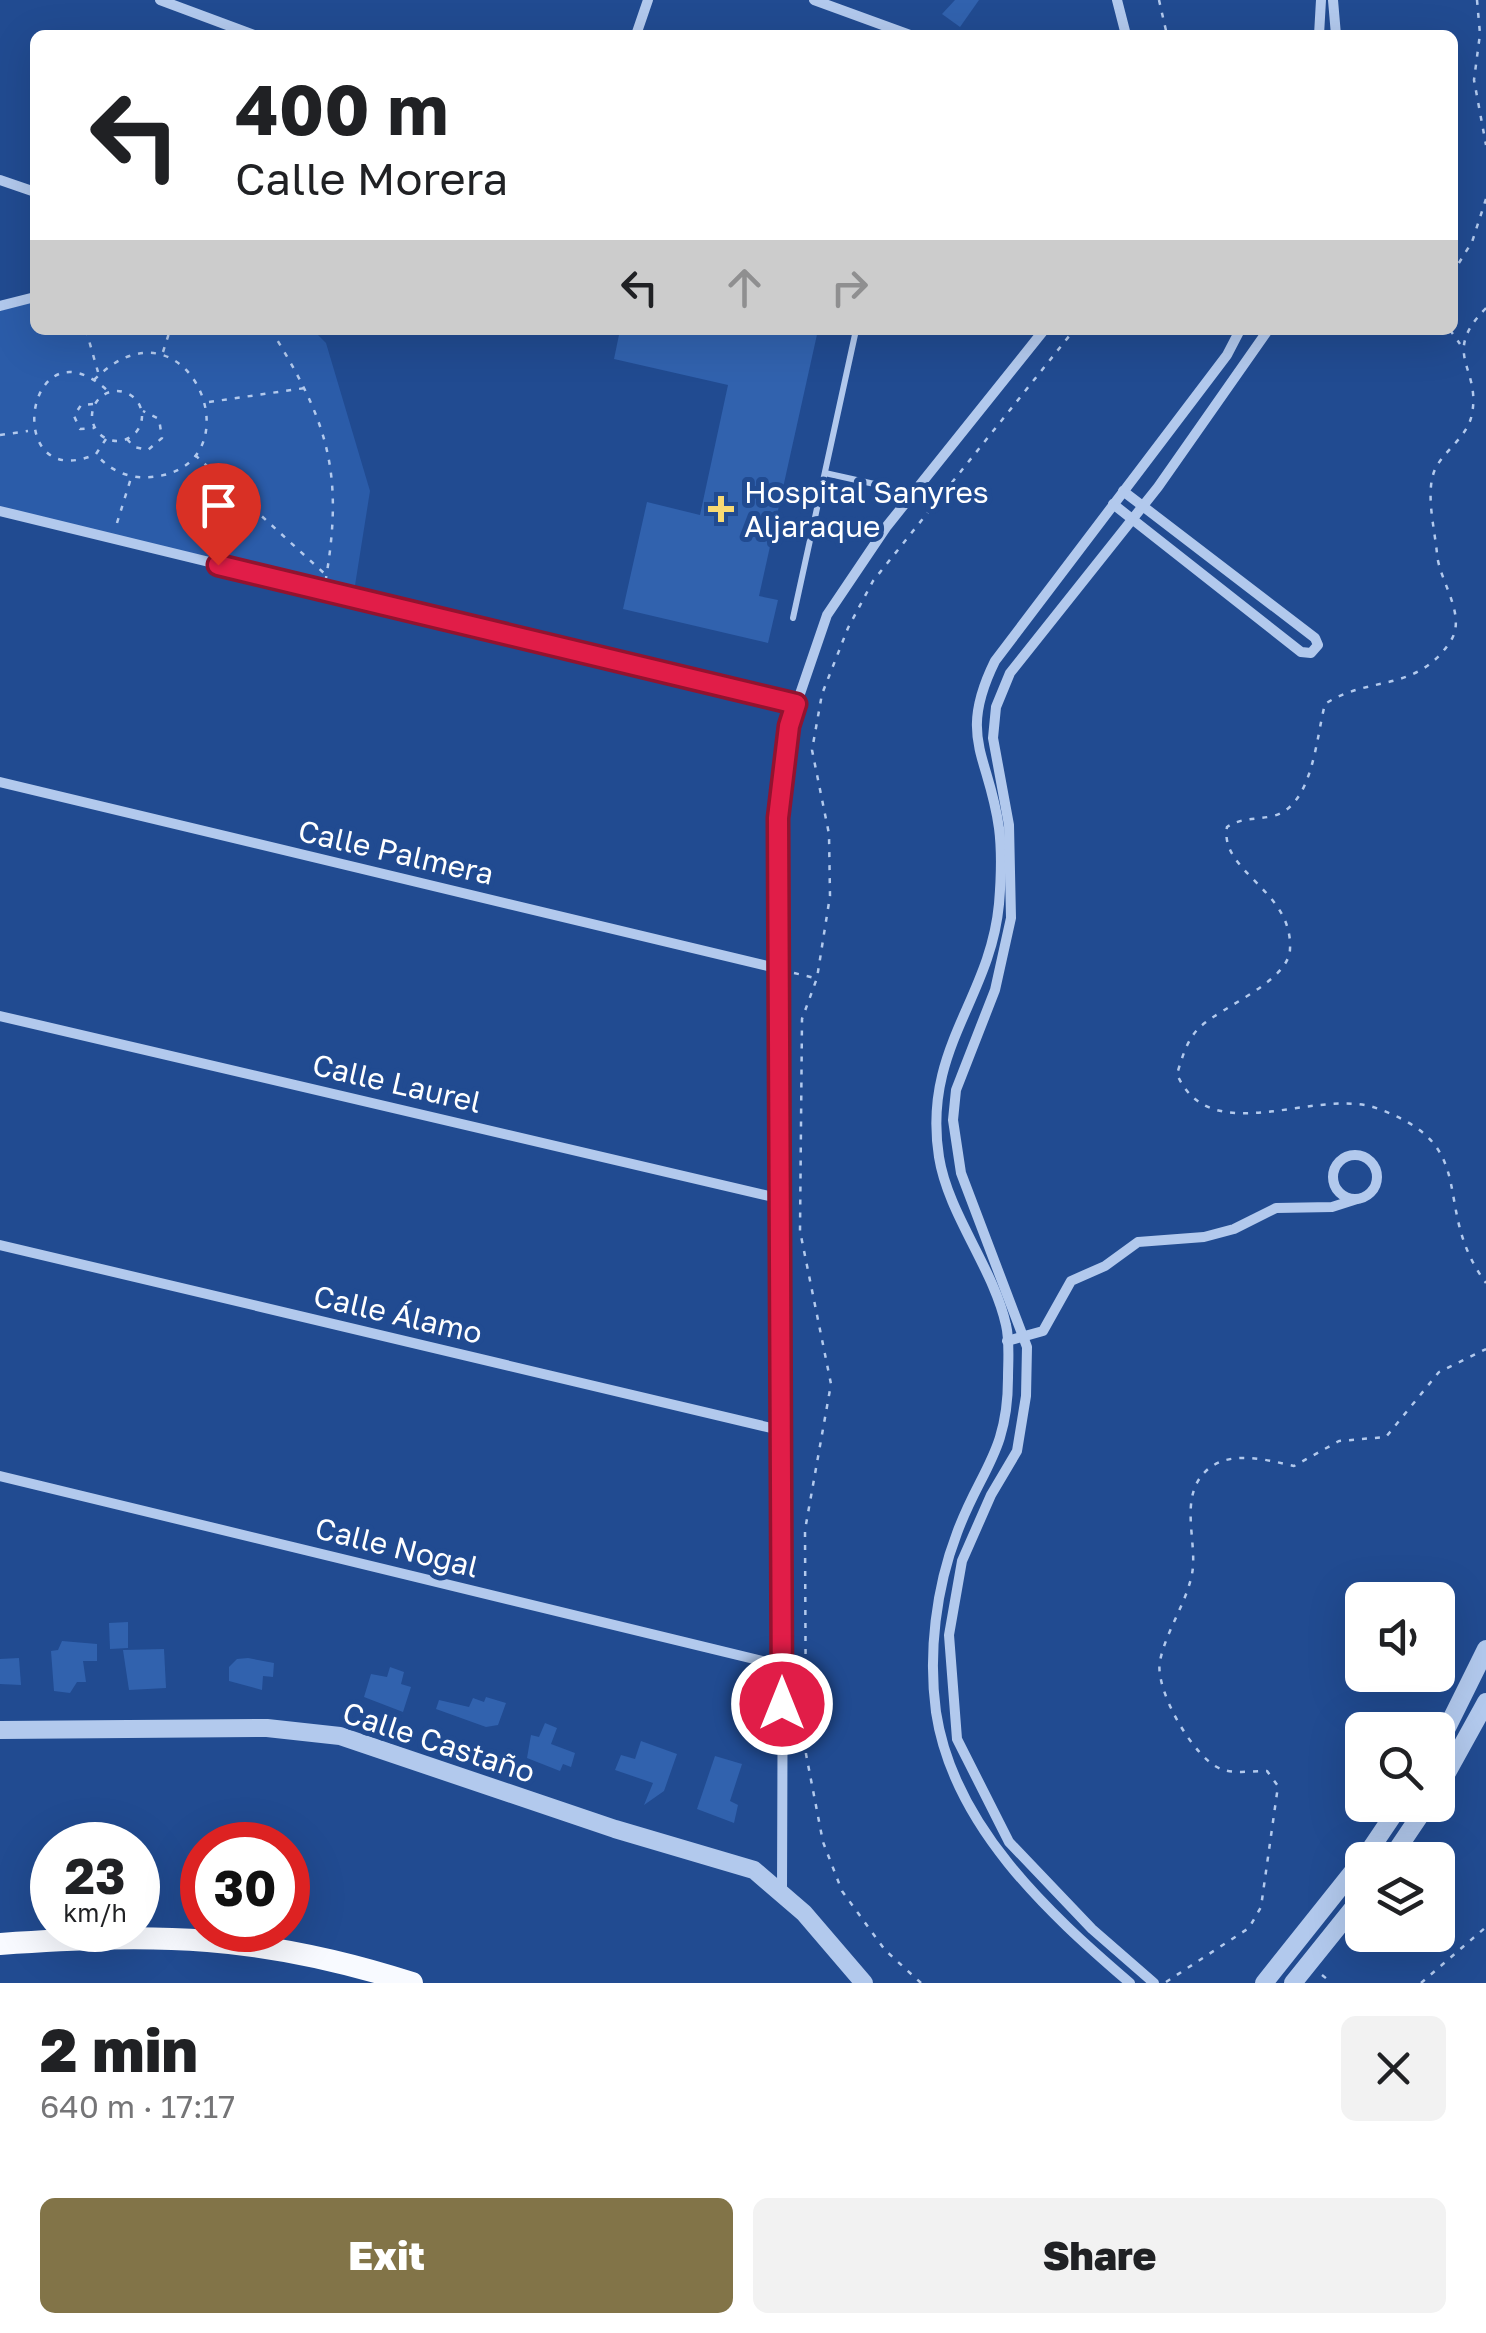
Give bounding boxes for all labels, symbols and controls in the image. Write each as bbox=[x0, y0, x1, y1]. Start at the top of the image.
text: 400 m bbox=[235, 66, 449, 150]
icon: left bbox=[70, 70, 200, 200]
text: Calle Morera bbox=[235, 151, 508, 205]
icon: left bbox=[612, 260, 667, 315]
icon: ahead bbox=[717, 260, 772, 315]
icon: right bbox=[822, 260, 877, 315]
pin bbox=[176, 463, 261, 566]
place label: Hospital Sanyres Aljaraque bbox=[744, 474, 989, 544]
icon: arrive bbox=[191, 478, 246, 533]
marker: Hospital Sanyres Aljaraque bbox=[708, 496, 734, 522]
street label: Calle Palmera bbox=[295, 812, 497, 892]
street label: Calle Laurel bbox=[309, 1046, 485, 1120]
street label: Calle Álamo bbox=[310, 1277, 486, 1351]
street label: Calle Nogal bbox=[312, 1509, 482, 1585]
map controls bbox=[1345, 1582, 1455, 1952]
button: sound bbox=[1345, 1582, 1455, 1692]
position arrow bbox=[730, 1652, 834, 1756]
street label: Calle Castaño bbox=[338, 1694, 540, 1790]
button: search bbox=[1345, 1712, 1455, 1822]
speed limit sign: 30 bbox=[180, 1822, 310, 1952]
button: layers bbox=[1345, 1842, 1455, 1952]
text: 23 bbox=[64, 1845, 125, 1905]
text: km/h bbox=[63, 1897, 127, 1928]
text: 2 min bbox=[40, 2013, 198, 2085]
button: close bbox=[1341, 2016, 1446, 2121]
text: 640 m · 17:17 bbox=[40, 2087, 235, 2125]
button: Exit bbox=[40, 2198, 733, 2313]
button: Share bbox=[753, 2198, 1446, 2313]

